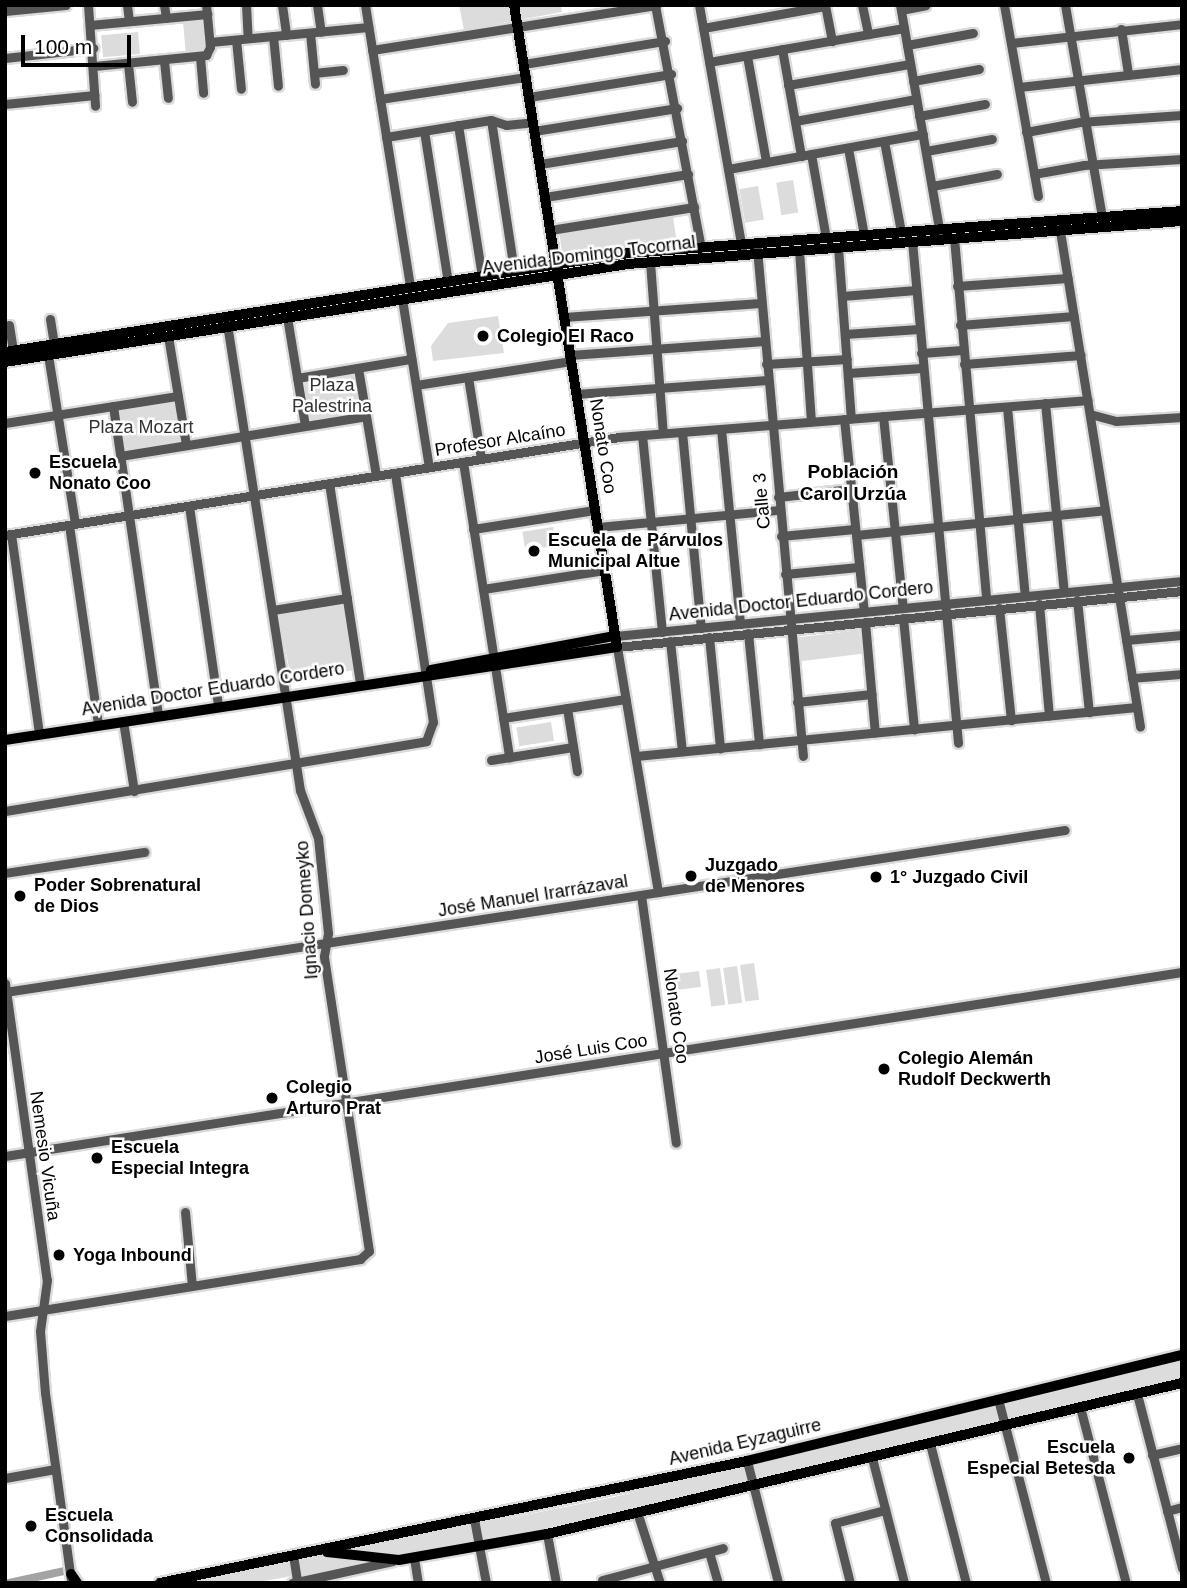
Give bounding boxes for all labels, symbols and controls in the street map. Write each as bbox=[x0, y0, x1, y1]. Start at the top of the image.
scale bar bbox=[24, 21, 135, 65]
text: 100 m bbox=[34, 35, 92, 58]
street label: Avenida Domingo Tocornal bbox=[481, 231, 697, 279]
place label: Colegio El Raco bbox=[497, 325, 634, 347]
marker: Colegio El Raco bbox=[475, 328, 491, 344]
park label: Plaza Palestrina bbox=[292, 375, 372, 418]
street label: Nonato Coo bbox=[585, 397, 621, 495]
park label: Plaza Mozart bbox=[88, 416, 194, 438]
street label: Profesor Alcaíno bbox=[433, 419, 567, 461]
place label: Escuela Nonato Coo bbox=[49, 452, 151, 494]
district label: Población Carol Urzúa bbox=[800, 461, 906, 505]
marker: Escuela Nonato Coo bbox=[27, 465, 43, 481]
street label: Calle 3 bbox=[749, 472, 775, 530]
place label: Escuela de Párvulos Municipal Altue bbox=[548, 530, 723, 572]
marker: Escuela de Párvulos Municipal Altue bbox=[526, 543, 542, 559]
street label: Avenida Doctor Eduardo Cordero bbox=[668, 576, 934, 626]
street label: Avenida Doctor Eduardo Cordero bbox=[80, 658, 346, 720]
street label: Ignacio Domeyko bbox=[291, 840, 323, 980]
place label: Juzgado de Menores bbox=[705, 855, 805, 898]
place label: 1° Juzgado Civil bbox=[890, 866, 1028, 888]
marker: Juzgado de Menores bbox=[683, 868, 699, 884]
marker: 1° Juzgado Civil bbox=[868, 869, 884, 885]
street label: José Manuel Irarrázaval bbox=[436, 870, 630, 922]
place label: Poder Sobrenatural de Dios bbox=[34, 875, 201, 917]
marker: Poder Sobrenatural de Dios bbox=[12, 888, 28, 904]
street label: Nonato Coo bbox=[659, 967, 693, 1065]
street label: José Luis Coo bbox=[533, 1029, 649, 1069]
place label: Colegio Alemán Rudolf Deckwerth bbox=[898, 1048, 1051, 1090]
marker: Colegio Alemán Rudolf Deckwerth bbox=[876, 1061, 892, 1077]
place label: Colegio Arturo Prat bbox=[286, 1077, 381, 1120]
street label: Nemesio Vicuña bbox=[25, 1090, 65, 1222]
marker: Colegio Arturo Prat bbox=[264, 1090, 280, 1106]
place label: Escuela Especial Integra bbox=[111, 1137, 249, 1180]
marker: Escuela Especial Integra bbox=[89, 1150, 105, 1166]
place label: Yoga Inbound bbox=[73, 1244, 192, 1266]
marker: Yoga Inbound bbox=[51, 1247, 67, 1263]
street label: Avenida Eyzaguirre bbox=[667, 1414, 823, 1470]
place label: Escuela Especial Betesda bbox=[967, 1437, 1115, 1480]
marker: Escuela Especial Betesda bbox=[1121, 1450, 1137, 1466]
place label: Escuela Consolidada bbox=[45, 1505, 153, 1548]
marker: Escuela Consolidada bbox=[23, 1518, 39, 1534]

